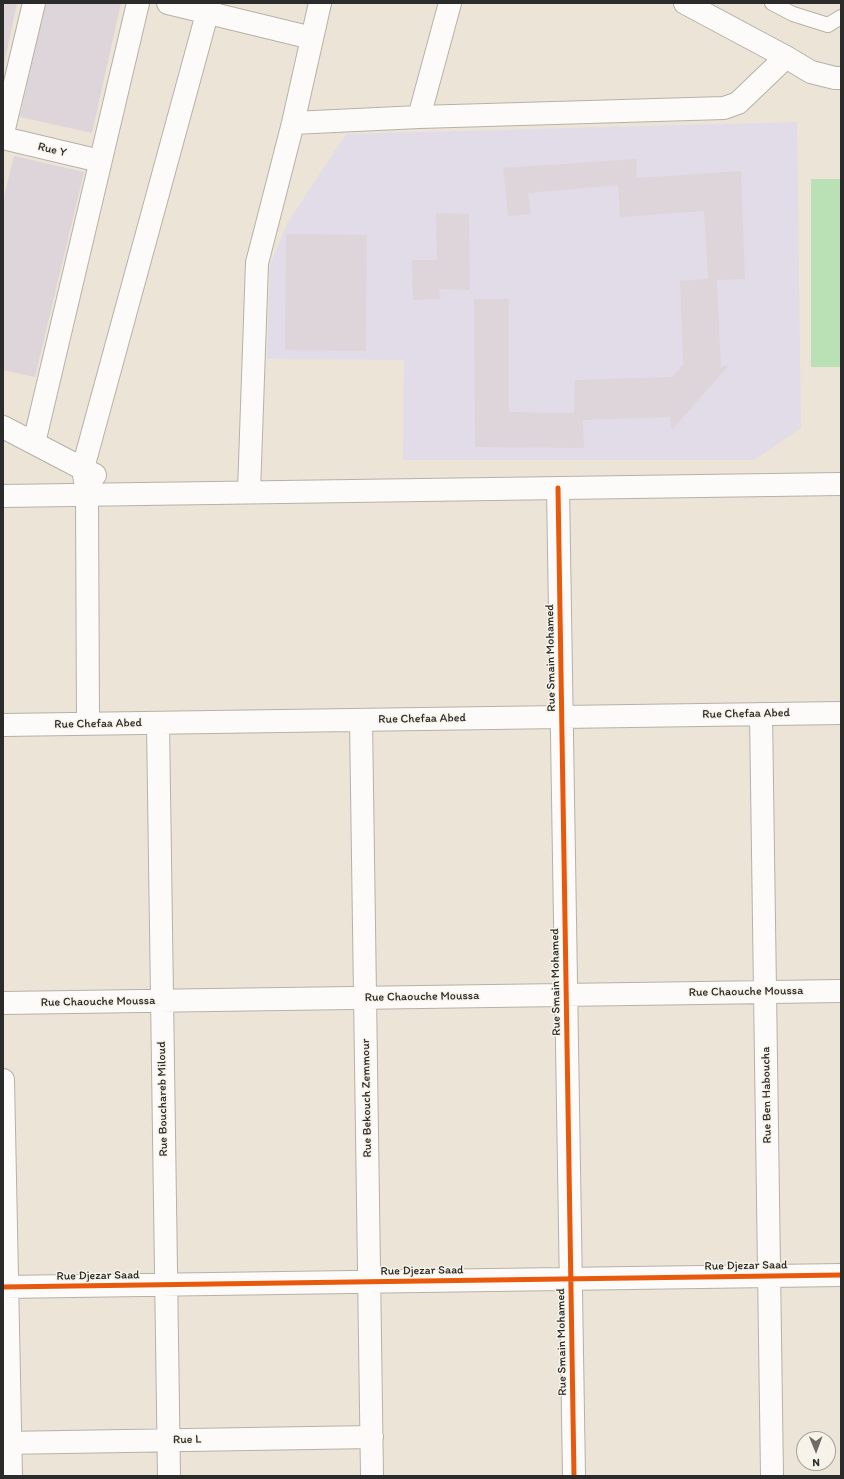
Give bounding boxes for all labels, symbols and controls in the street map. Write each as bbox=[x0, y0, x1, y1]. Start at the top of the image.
street label: Rue Y bbox=[36, 139, 68, 161]
street label: Rue Smain Mohamed bbox=[543, 604, 559, 712]
street label: Rue Chefaa Abed bbox=[702, 706, 790, 722]
street label: Rue Chefaa Abed bbox=[378, 711, 466, 727]
street label: Rue Chefaa Abed bbox=[54, 716, 142, 732]
street label: Rue Smain Mohamed bbox=[548, 928, 564, 1036]
street label: Rue Chaouche Moussa bbox=[688, 984, 804, 1000]
street label: Rue Chaouche Moussa bbox=[364, 989, 480, 1005]
street label: Rue Chaouche Moussa bbox=[40, 994, 156, 1010]
street label: Rue Bekouch Zemmour bbox=[359, 1038, 375, 1158]
street label: Rue Bouchareb Miloud bbox=[155, 1041, 171, 1157]
street label: Rue Ben Haboucha bbox=[759, 1046, 775, 1144]
street label: Rue Djezar Saad bbox=[704, 1258, 788, 1274]
street label: Rue Djezar Saad bbox=[380, 1263, 464, 1279]
street label: Rue Djezar Saad bbox=[56, 1268, 140, 1284]
street label: Rue Smain Mohamed bbox=[554, 1288, 570, 1396]
north arrow bbox=[796, 1431, 836, 1471]
street label: Rue L bbox=[173, 1433, 201, 1447]
text: N bbox=[812, 1456, 820, 1469]

